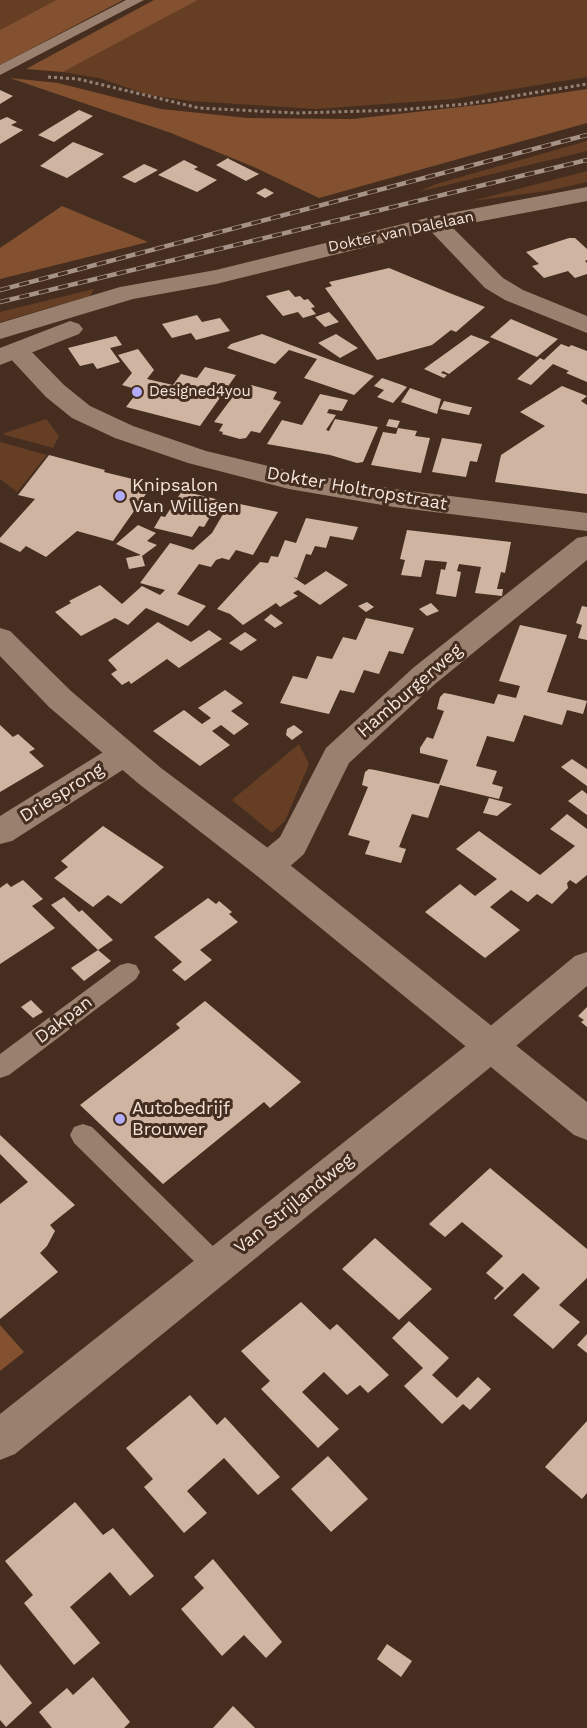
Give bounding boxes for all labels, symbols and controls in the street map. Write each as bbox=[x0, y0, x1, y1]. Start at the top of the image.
street label: Dokter van Dalelaan bbox=[327, 208, 475, 256]
place label: Designed4you bbox=[149, 383, 251, 401]
marker: Designed4you bbox=[130, 385, 144, 399]
street label: Dokter Holtropstraat bbox=[265, 462, 449, 516]
place label: Knipsalon Van Willigen bbox=[132, 475, 239, 518]
marker: Knipsalon Van Willigen bbox=[113, 489, 127, 503]
street label: Hamburgerweg bbox=[353, 640, 467, 742]
street label: Driesprong bbox=[16, 759, 108, 827]
street label: Dakpan bbox=[31, 992, 97, 1048]
place label: Autobedrijf Brouwer bbox=[132, 1098, 230, 1140]
marker: Autobedrijf Brouwer bbox=[113, 1112, 127, 1126]
street label: Van Strijlandweg bbox=[230, 1149, 358, 1259]

